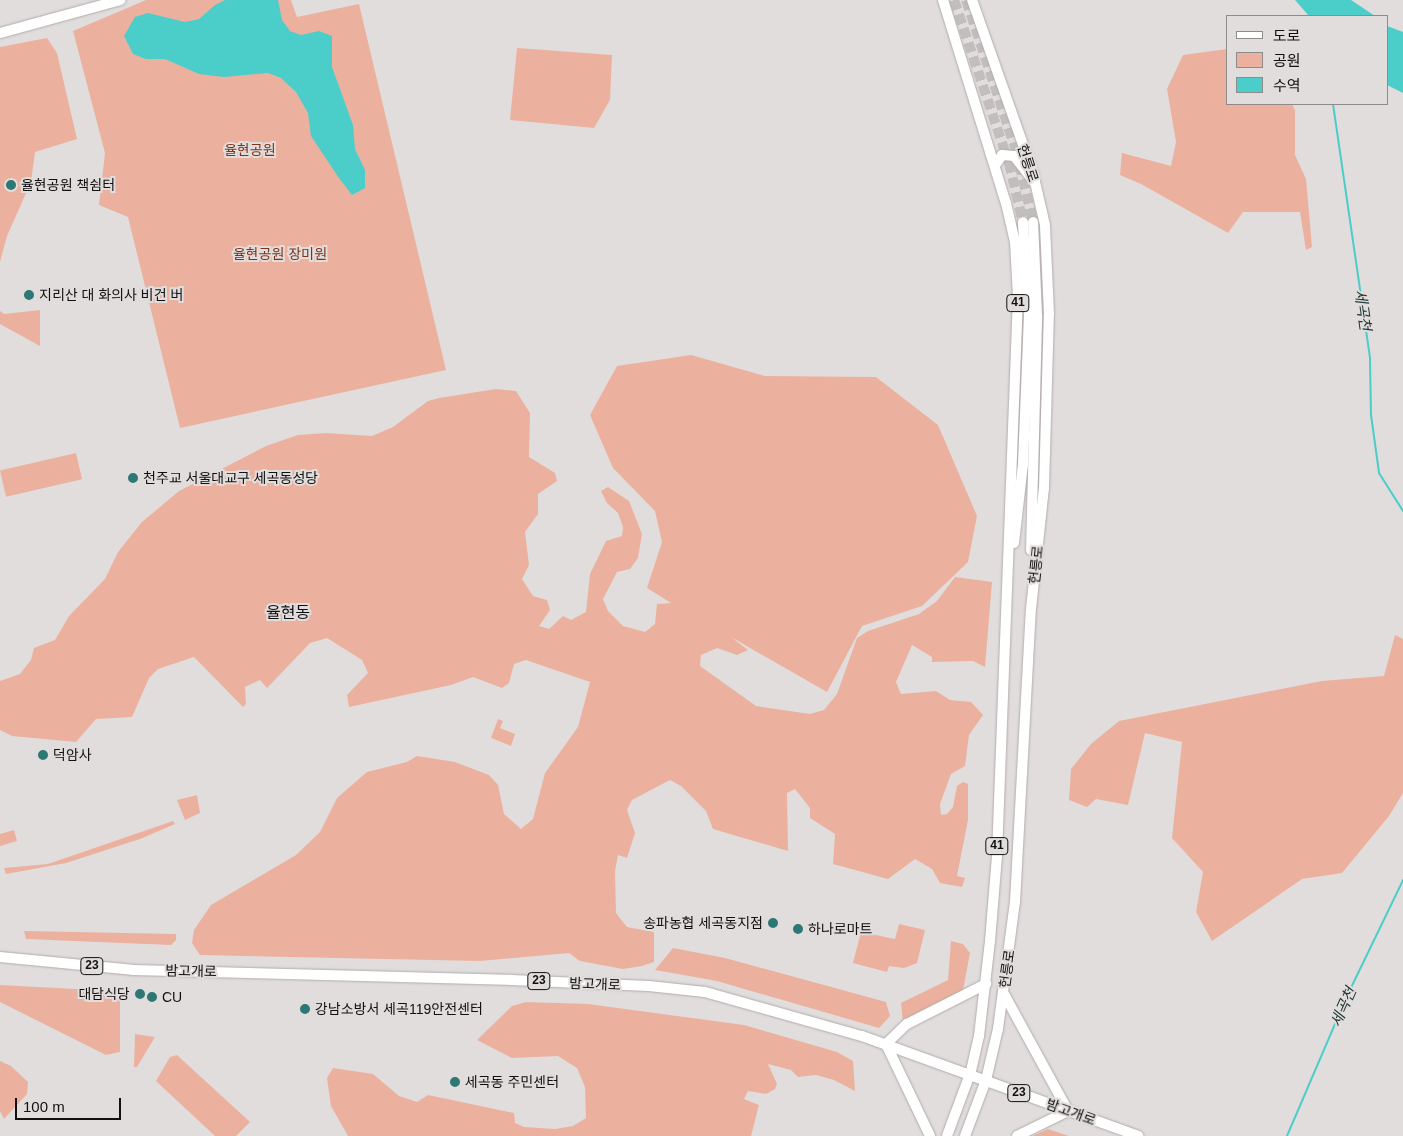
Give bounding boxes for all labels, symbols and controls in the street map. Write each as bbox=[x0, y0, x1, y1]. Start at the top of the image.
legend bbox=[1226, 15, 1388, 105]
text: 도로 bbox=[1273, 27, 1301, 44]
text: 공원 bbox=[1273, 52, 1301, 69]
text: 수역 bbox=[1273, 77, 1301, 94]
park label: 율현공원 bbox=[224, 142, 276, 158]
street label: 헌릉로 bbox=[1014, 142, 1042, 184]
place label: 율현공원 책쉼터 bbox=[21, 177, 115, 193]
marker: 율현공원 책쉼터 bbox=[5, 179, 17, 191]
park label: 율현공원 장미원 bbox=[233, 246, 327, 262]
place label: 지리산 대 화의사 비건 버 bbox=[39, 287, 183, 303]
water label: 세곡천 bbox=[1351, 288, 1375, 332]
marker: 지리산 대 화의사 비건 버 bbox=[23, 289, 35, 301]
road number: 41 bbox=[1006, 294, 1030, 312]
place label: 천주교 서울대교구 세곡동성당 bbox=[143, 470, 318, 486]
marker: 천주교 서울대교구 세곡동성당 bbox=[127, 472, 139, 484]
street label: 헌릉로 bbox=[1026, 545, 1046, 585]
district label: 율현동 bbox=[266, 603, 310, 623]
place label: 덕암사 bbox=[53, 747, 92, 763]
marker: 덕암사 bbox=[37, 749, 49, 761]
road number: 41 bbox=[984, 836, 1010, 856]
place label: 송파농협 세곡동지점 bbox=[643, 915, 763, 931]
marker: 송파농협 세곡동지점 bbox=[767, 917, 779, 929]
place label: 하나로마트 bbox=[808, 921, 872, 937]
marker: 하나로마트 bbox=[792, 923, 804, 935]
street label: 헌릉로 bbox=[996, 949, 1018, 989]
road number: 23 bbox=[80, 956, 104, 976]
street label: 밤고개로 bbox=[165, 962, 217, 980]
road number: 23 bbox=[526, 971, 552, 990]
street label: 밤고개로 bbox=[569, 975, 621, 993]
water label: 세곡천 bbox=[1326, 984, 1360, 1030]
place label: 대담식당 bbox=[78, 986, 130, 1002]
marker: 대담식당 bbox=[134, 988, 146, 1000]
place label: CU bbox=[162, 989, 182, 1005]
marker: CU bbox=[146, 991, 158, 1003]
place label: 강남소방서 세곡119안전센터 bbox=[315, 1001, 483, 1017]
marker: 강남소방서 세곡119안전센터 bbox=[299, 1003, 311, 1015]
place label: 세곡동 주민센터 bbox=[465, 1074, 559, 1090]
marker: 세곡동 주민센터 bbox=[449, 1076, 461, 1088]
road number: 23 bbox=[1006, 1084, 1032, 1102]
scale bar bbox=[18, 1088, 124, 1120]
street label: 밤고개로 bbox=[1044, 1095, 1098, 1129]
text: 100 m bbox=[23, 1098, 65, 1115]

